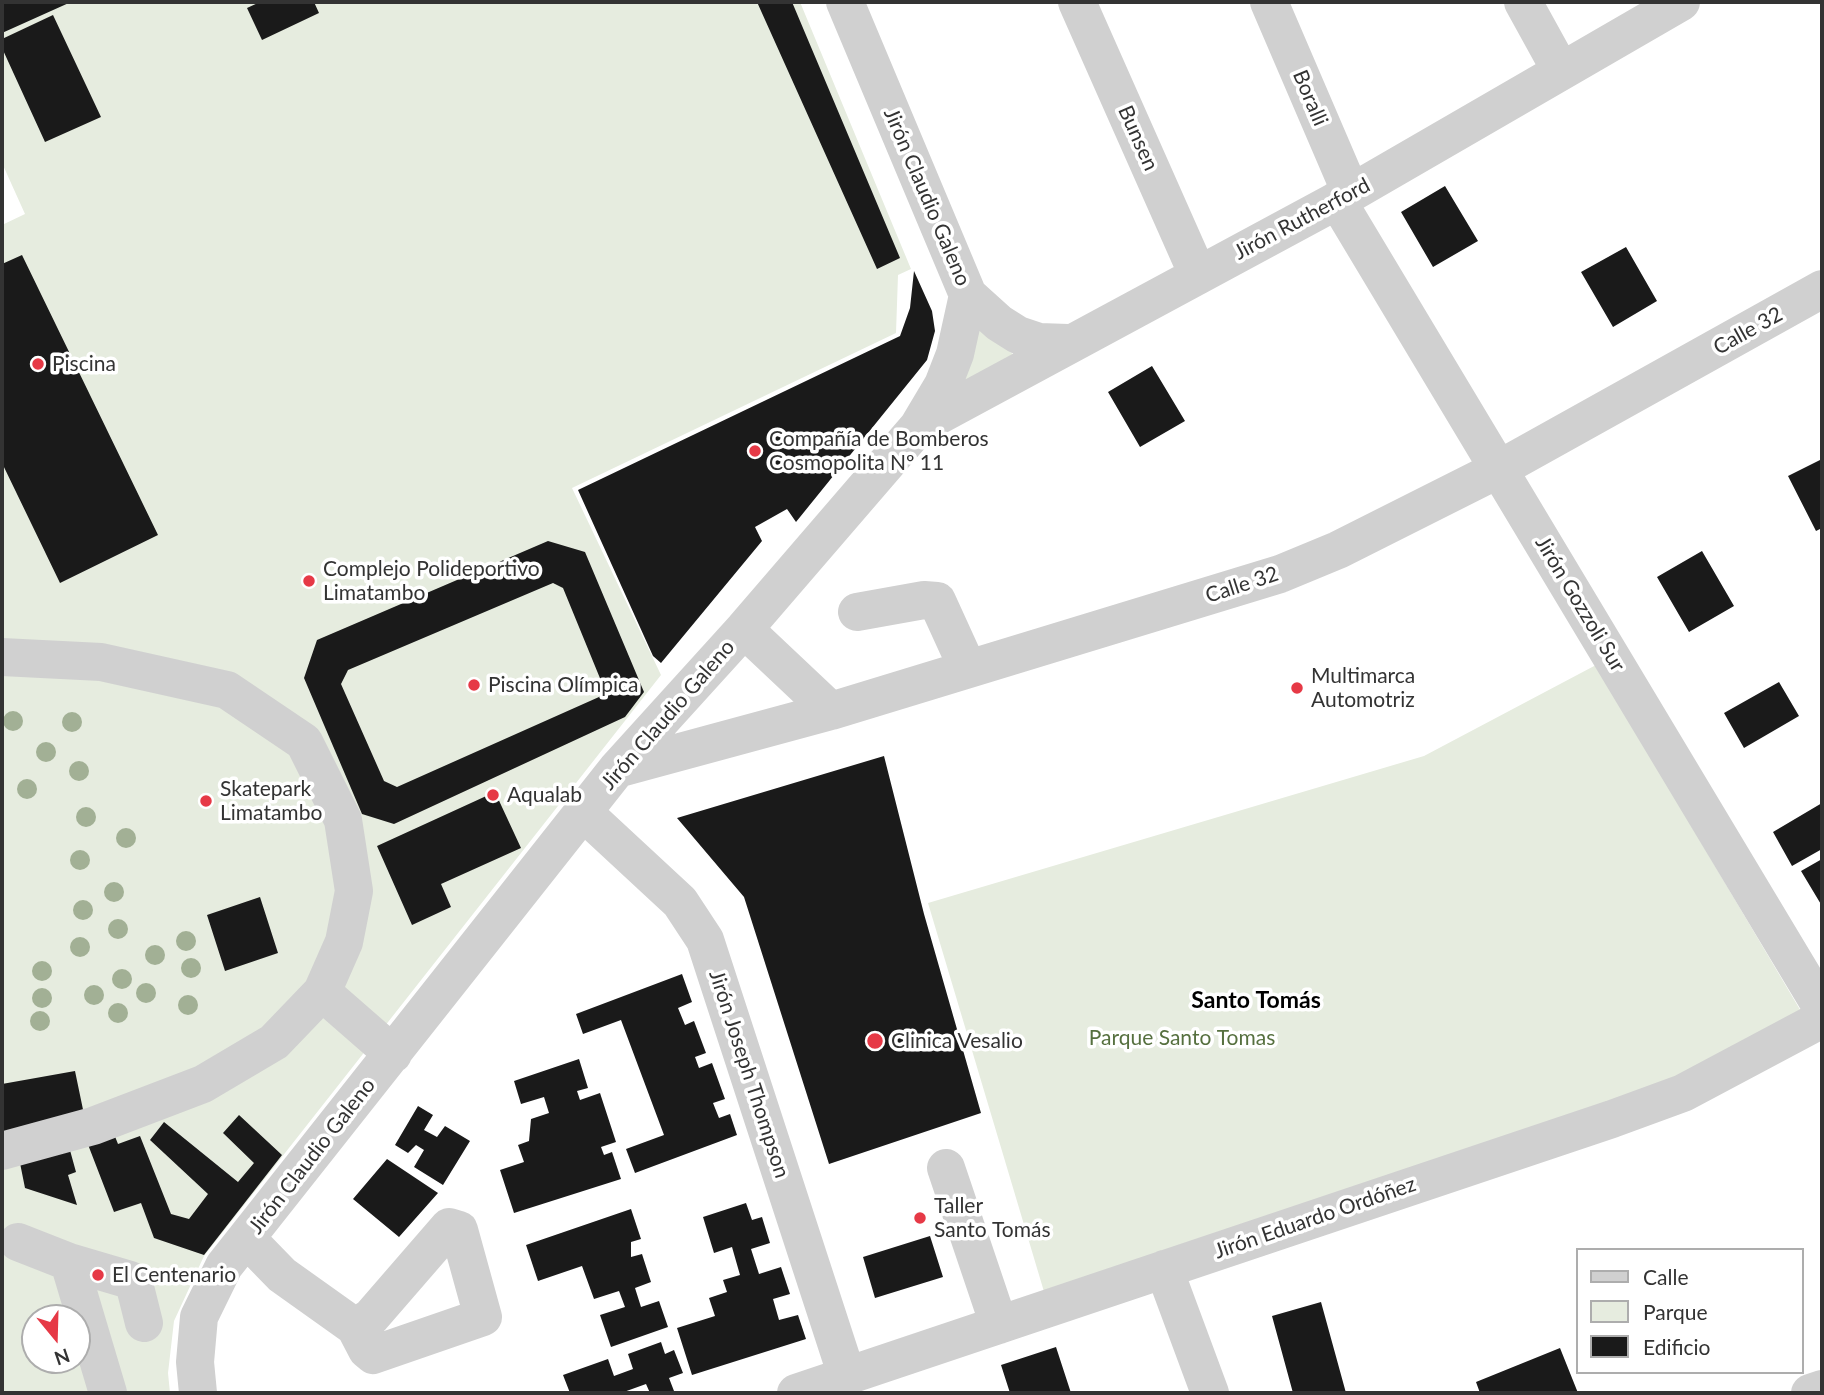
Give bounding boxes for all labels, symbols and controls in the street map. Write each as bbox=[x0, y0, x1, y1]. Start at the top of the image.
street label: Boralli bbox=[1287, 66, 1333, 130]
street label: Bunsen bbox=[1113, 102, 1163, 174]
street label: Jirón Claudio Galeno bbox=[878, 104, 976, 290]
street label: Jirón Rutherford bbox=[1230, 173, 1374, 265]
street label: Calle 32 bbox=[1709, 302, 1787, 360]
place label: Piscina bbox=[52, 351, 116, 377]
marker: Piscina bbox=[30, 356, 46, 372]
place label: Compañía de Bomberos Cosmopolita Nº 11 bbox=[769, 426, 989, 476]
marker: Compañía de Bomberos Cosmopolita Nº 11 bbox=[747, 443, 763, 459]
street label: Jirón Gozzoli Sur bbox=[1530, 532, 1630, 676]
place label: Complejo Polideportivo Limatambo bbox=[323, 556, 540, 606]
street label: Calle 32 bbox=[1202, 561, 1282, 609]
marker: Complejo Polideportivo Limatambo bbox=[301, 573, 317, 589]
street label: Jirón Claudio Galeno bbox=[596, 635, 740, 795]
place label: Multimarca Automotriz bbox=[1311, 663, 1415, 713]
place label: Piscina Olímpica bbox=[488, 672, 638, 698]
marker: Piscina Olímpica bbox=[466, 677, 482, 693]
marker: Multimarca Automotriz bbox=[1289, 680, 1305, 696]
place label: Skatepark Limatambo bbox=[220, 776, 322, 826]
place label: Aqualab bbox=[507, 782, 582, 808]
marker: Aqualab bbox=[485, 787, 501, 803]
marker: Skatepark Limatambo bbox=[198, 793, 214, 809]
street label: Jirón Joseph Thompson bbox=[703, 967, 795, 1181]
district label: Santo Tomás bbox=[1191, 987, 1321, 1015]
park label: Parque Santo Tomas bbox=[1089, 1025, 1275, 1051]
place label: Clinica Vesalio bbox=[891, 1028, 1023, 1054]
marker: Clinica Vesalio bbox=[865, 1031, 885, 1051]
street label: Jirón Claudio Galeno bbox=[243, 1073, 381, 1239]
street label: Jirón Eduardo Ordóñez bbox=[1211, 1172, 1419, 1264]
place label: Taller Santo Tomás bbox=[934, 1193, 1051, 1243]
marker: Taller Santo Tomás bbox=[912, 1210, 928, 1226]
legend bbox=[1576, 1248, 1803, 1374]
place label: El Centenario bbox=[112, 1262, 236, 1288]
text: Calle bbox=[1643, 1264, 1688, 1289]
marker: El Centenario bbox=[90, 1267, 106, 1283]
text: Parque bbox=[1643, 1299, 1708, 1324]
north arrow bbox=[21, 1304, 91, 1374]
text: Edificio bbox=[1643, 1334, 1710, 1359]
text: N bbox=[52, 1344, 73, 1371]

